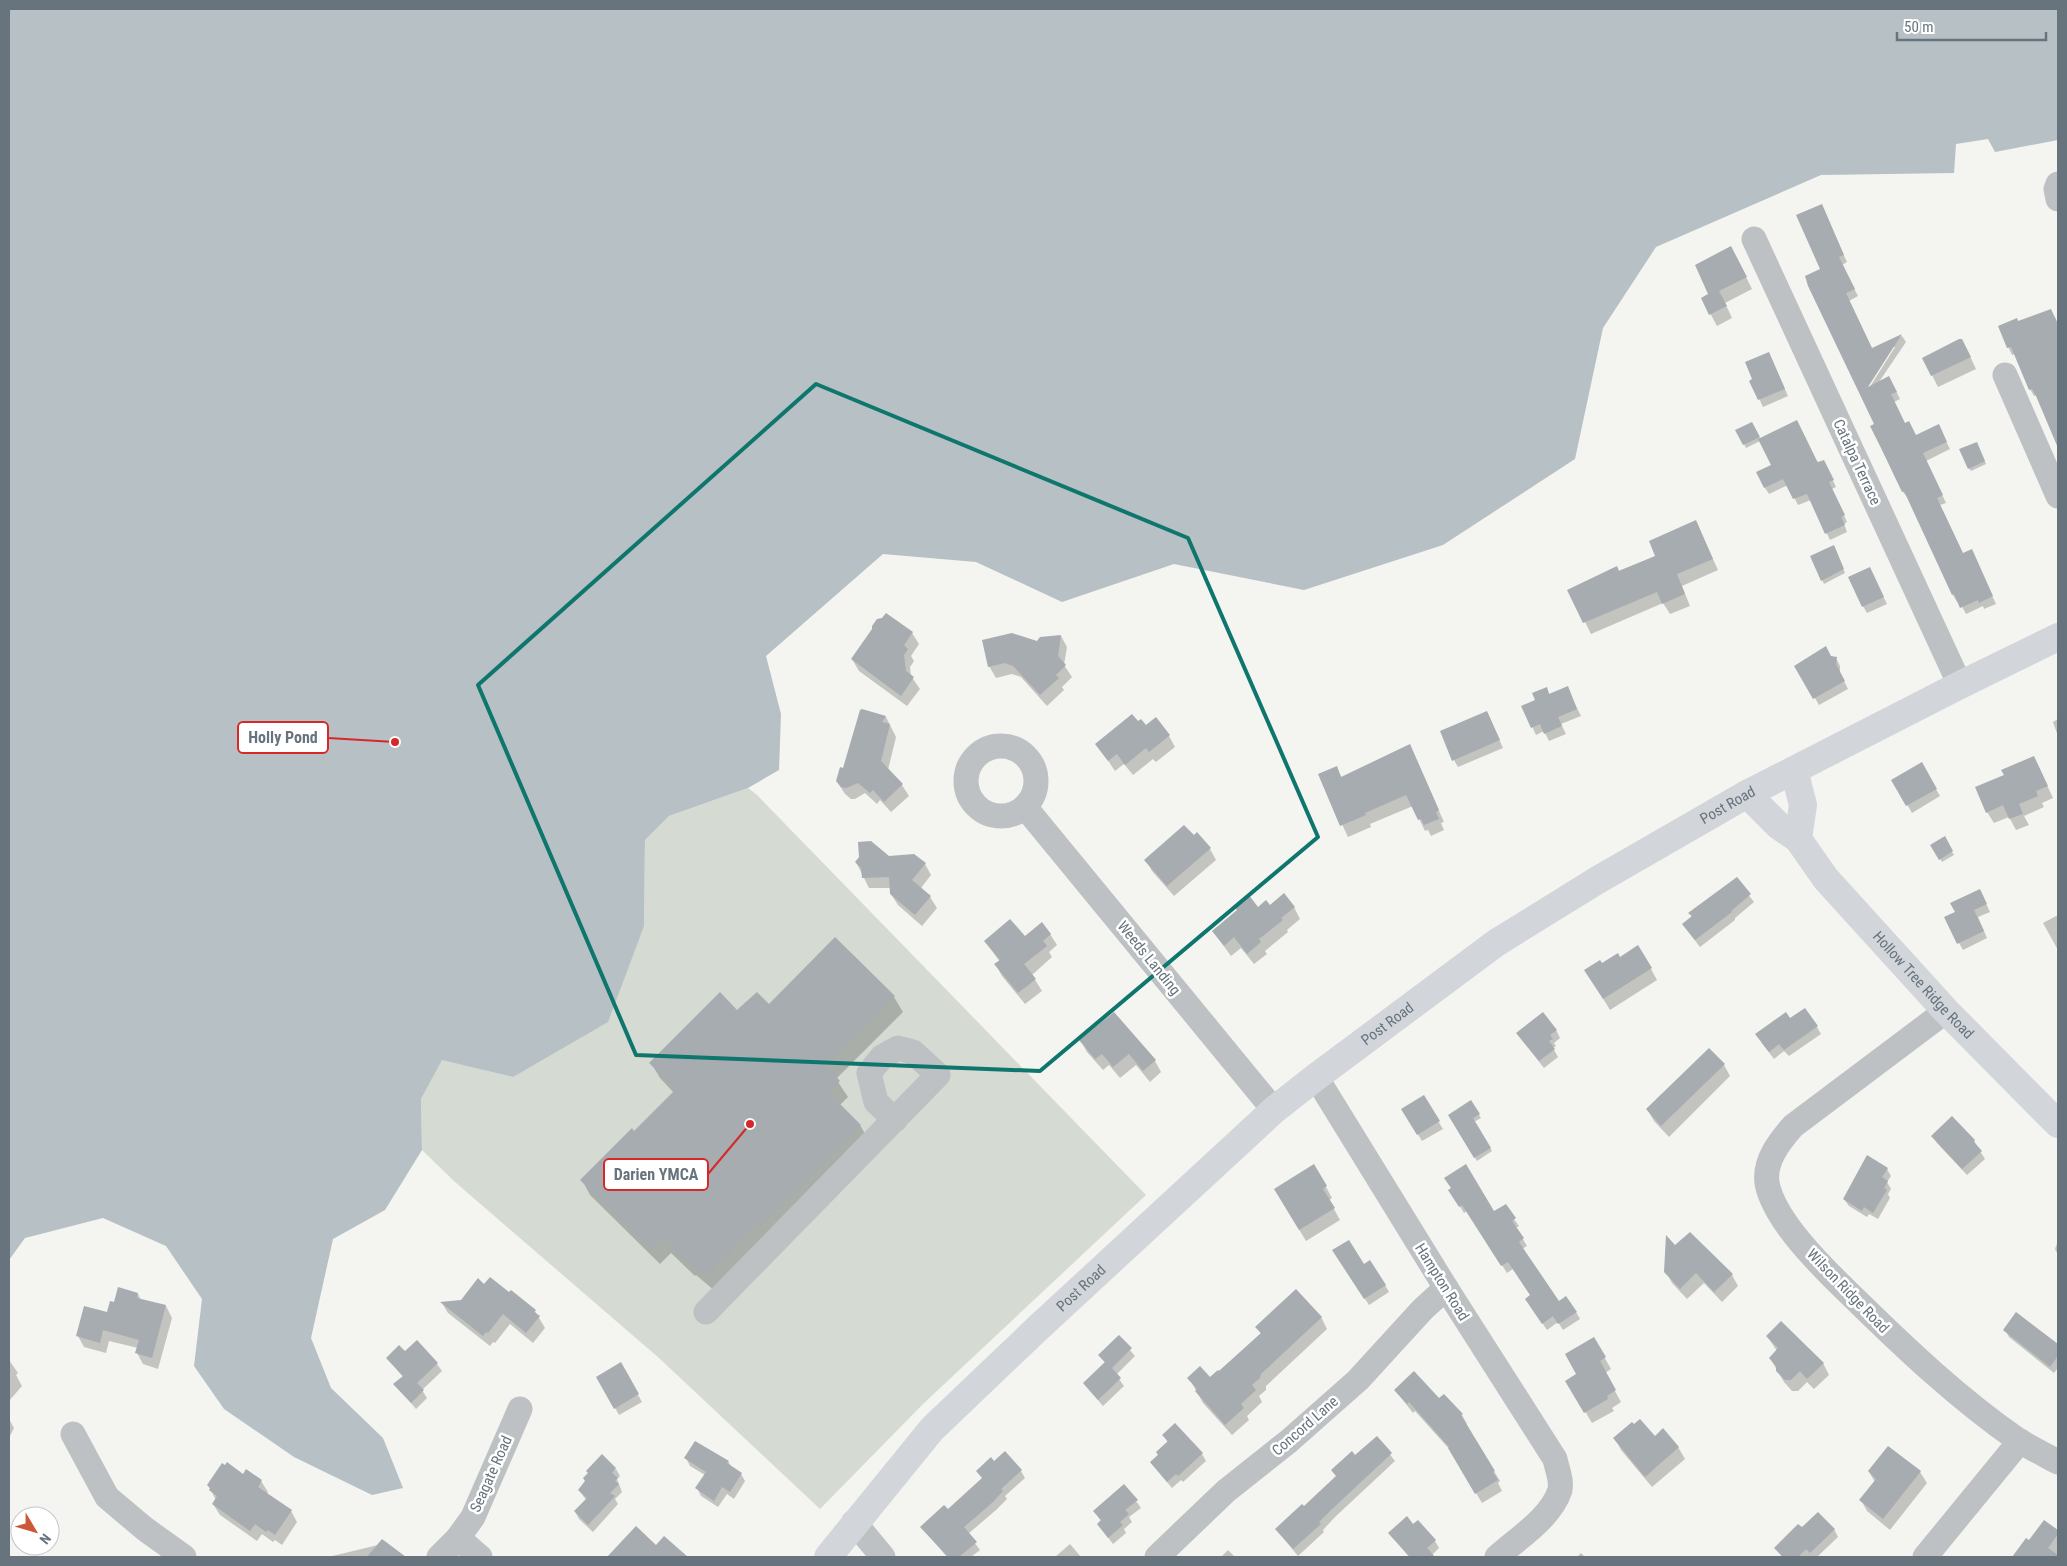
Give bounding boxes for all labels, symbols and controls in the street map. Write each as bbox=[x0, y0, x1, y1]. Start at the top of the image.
scale bar bbox=[1897, 10, 2046, 42]
text: 50 m bbox=[1904, 18, 1934, 36]
street label: Catalpa Terrace bbox=[1829, 416, 1885, 508]
callout: Holly Pond bbox=[238, 722, 328, 753]
text: Holly Pond bbox=[248, 728, 318, 747]
street label: Post Road bbox=[1697, 782, 1758, 828]
street label: Weeds Landing bbox=[1114, 917, 1184, 999]
street label: Hollow Tree Ridge Road bbox=[1869, 928, 1977, 1043]
street label: Post Road bbox=[1358, 999, 1417, 1049]
callout: Darien YMCA bbox=[604, 1159, 708, 1190]
text: Darien YMCA bbox=[614, 1165, 699, 1184]
street label: Hampton Road bbox=[1411, 1240, 1473, 1324]
street label: Wilson Ridge Road bbox=[1803, 1245, 1893, 1337]
street label: Post Road bbox=[1053, 1261, 1109, 1315]
street label: Concord Lane bbox=[1268, 1392, 1342, 1460]
street label: Seagate Road bbox=[466, 1433, 516, 1515]
north arrow bbox=[10, 1506, 60, 1556]
text: N bbox=[36, 1531, 54, 1547]

